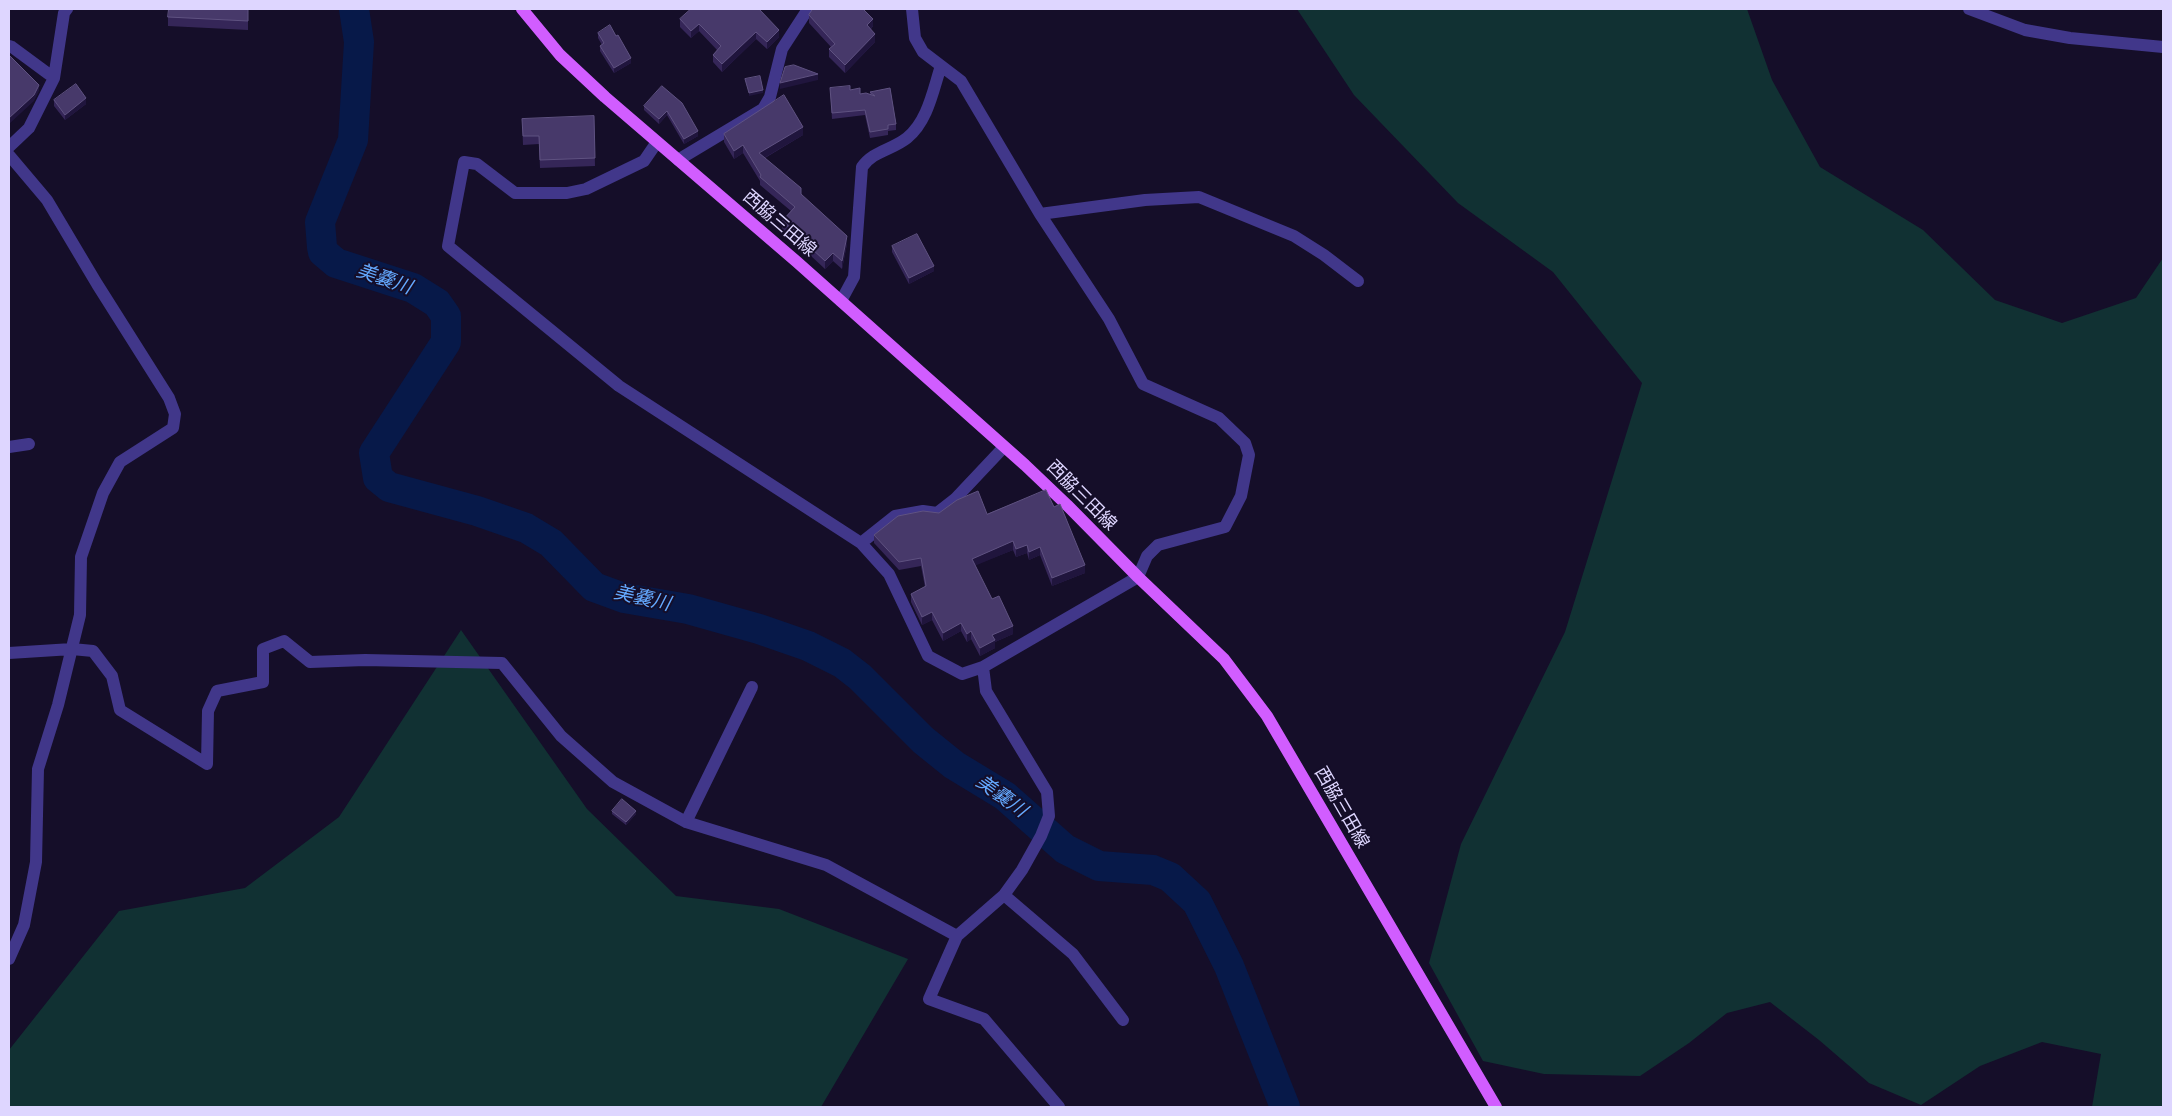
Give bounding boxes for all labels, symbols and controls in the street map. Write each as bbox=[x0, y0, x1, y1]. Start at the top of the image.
street label: 西脇三田線 bbox=[738, 186, 820, 262]
water label: 美嚢川 bbox=[353, 260, 415, 300]
street label: 西脇三田線 bbox=[1042, 457, 1120, 535]
water label: 美嚢川 bbox=[612, 581, 672, 617]
street label: 西脇三田線 bbox=[1309, 764, 1373, 852]
water label: 美嚢川 bbox=[971, 771, 1031, 823]

